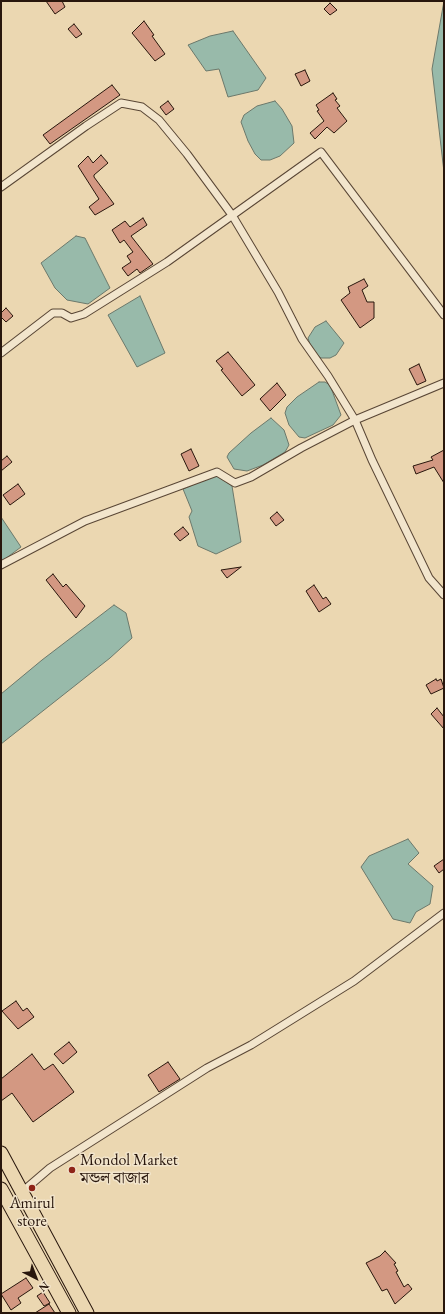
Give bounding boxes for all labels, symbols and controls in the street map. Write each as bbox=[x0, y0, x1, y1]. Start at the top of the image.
place label: Mondol Market মন্ডল বাজার bbox=[80, 1151, 178, 1189]
marker: Mondol Market মন্ডল বাজার bbox=[67, 1165, 77, 1175]
marker: Amirul store bbox=[27, 1183, 37, 1193]
place label: Amirul store bbox=[9, 1194, 55, 1232]
north arrow bbox=[16, 1258, 56, 1298]
text: N bbox=[36, 1279, 52, 1295]

